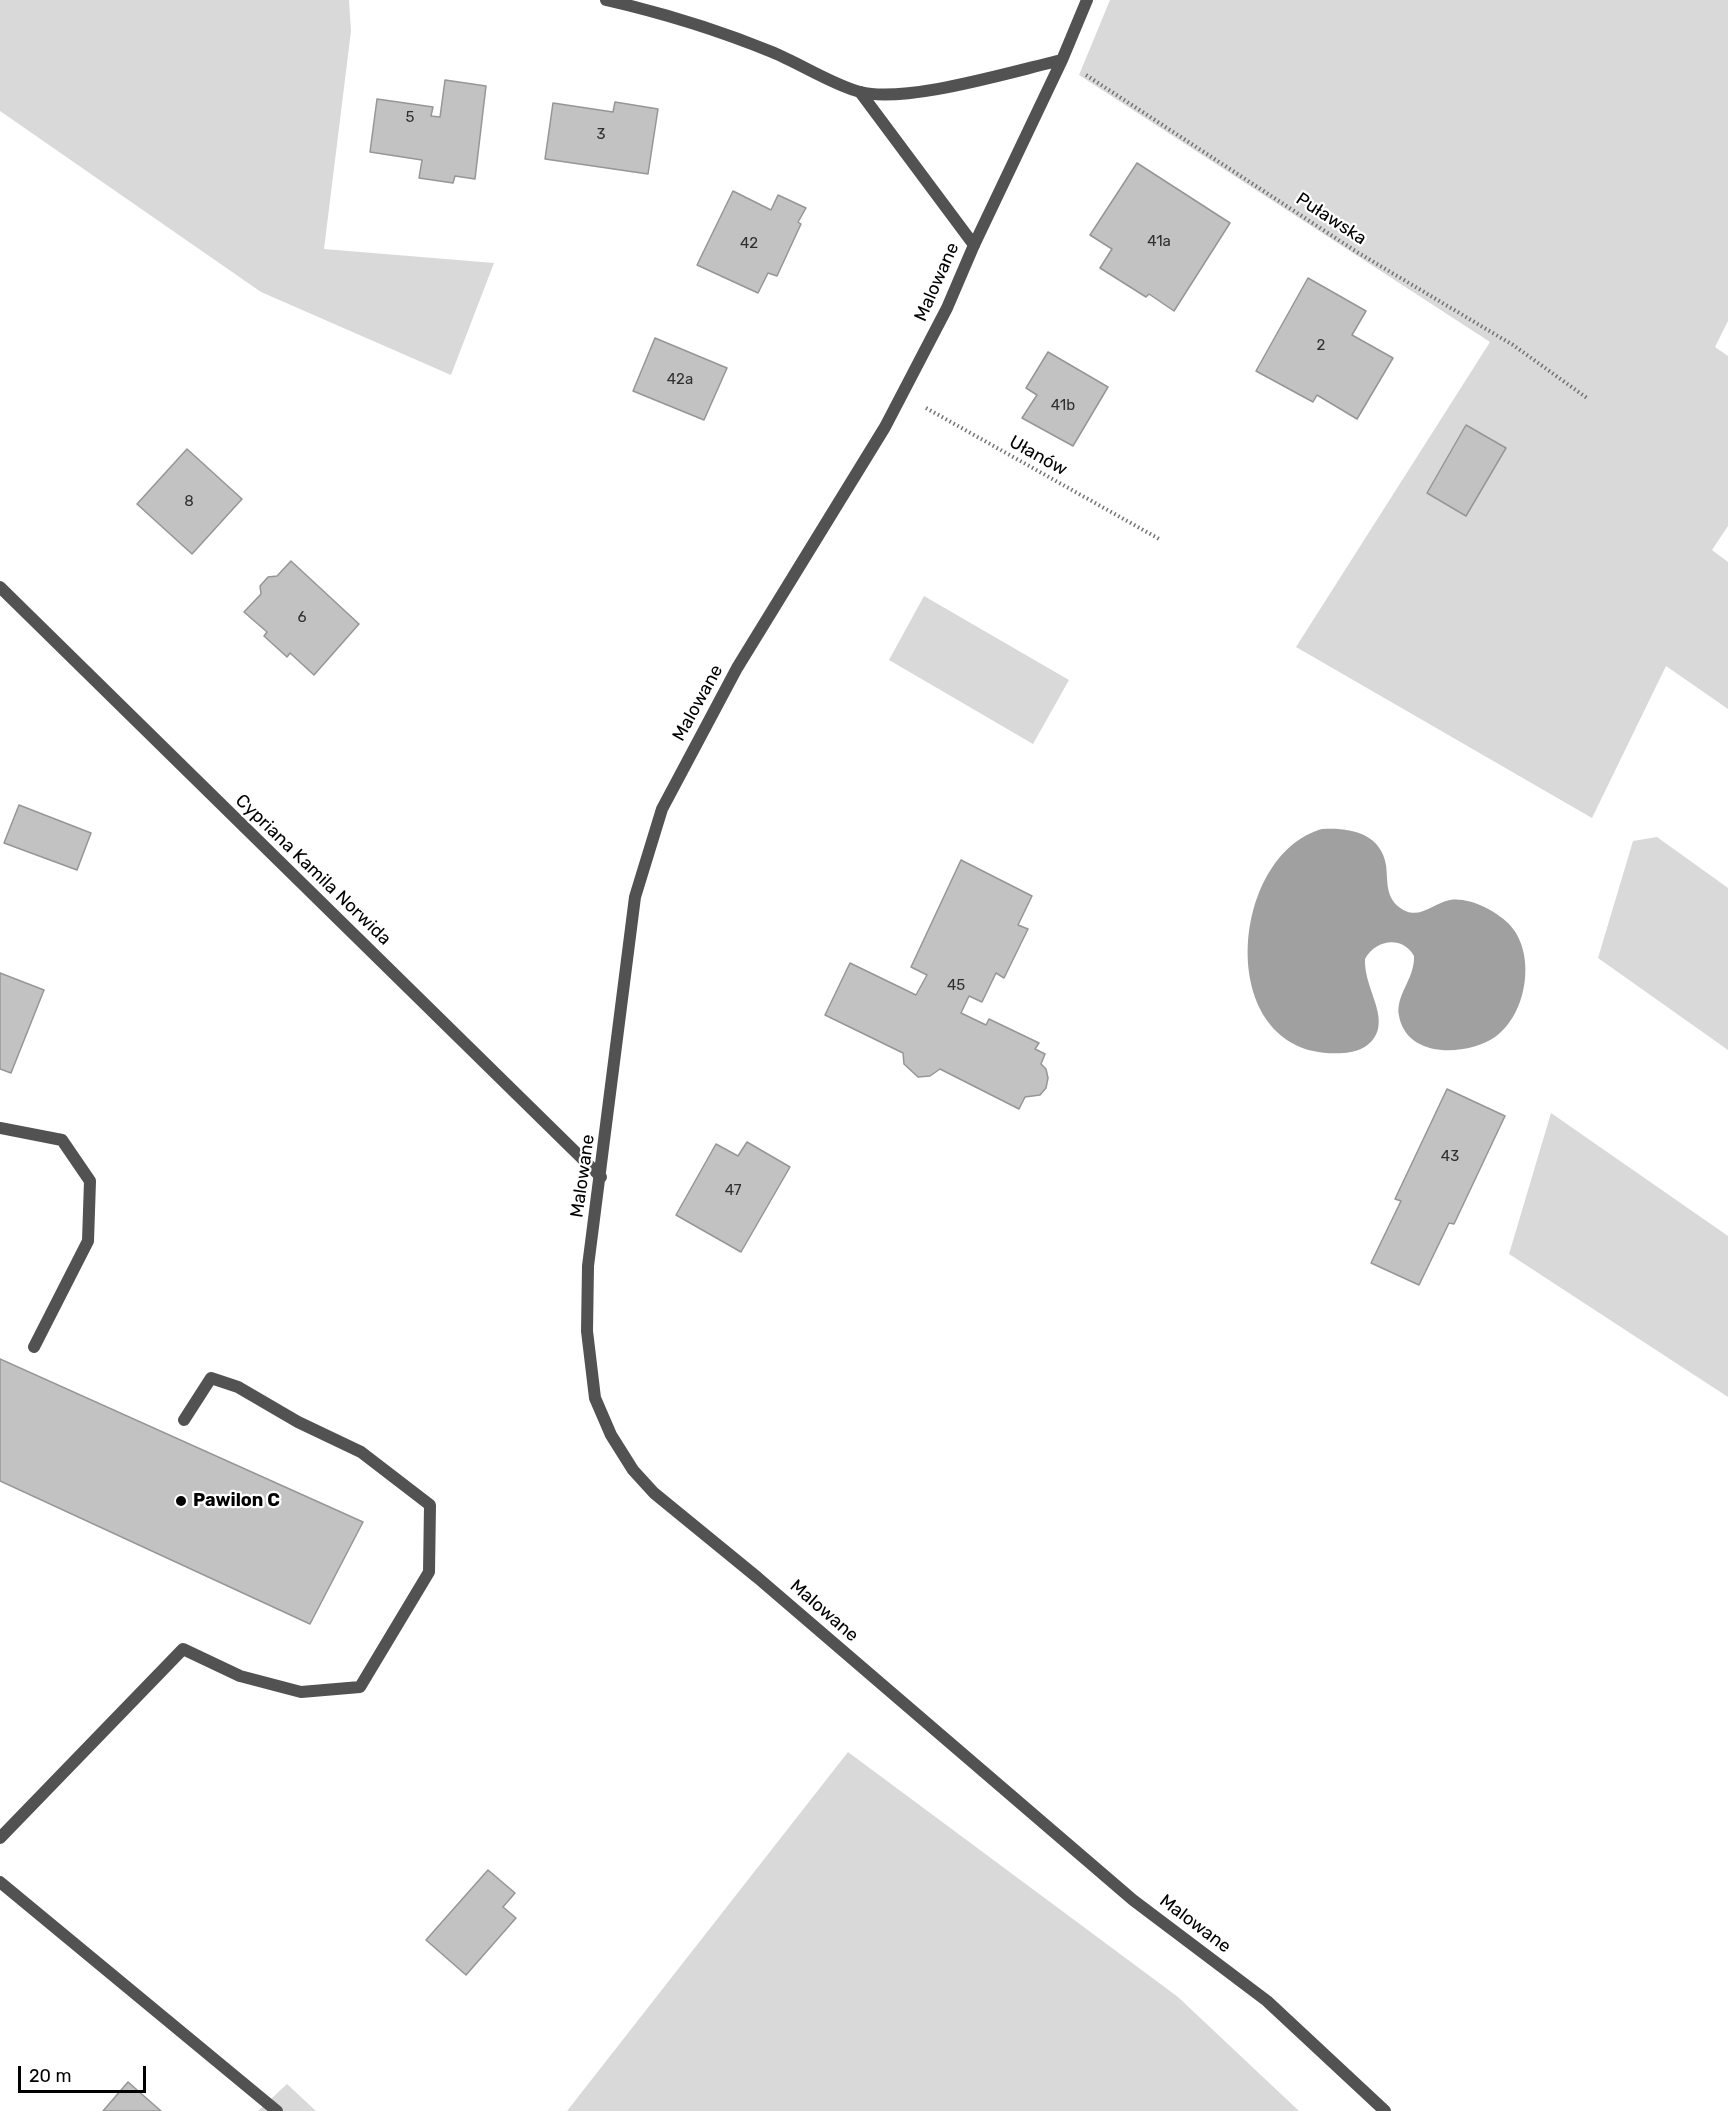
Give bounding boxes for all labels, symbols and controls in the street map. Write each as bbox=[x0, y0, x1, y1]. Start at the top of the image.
house number: 5 bbox=[406, 109, 414, 127]
house number: 3 bbox=[596, 126, 606, 144]
street label: Puławska bbox=[1292, 188, 1370, 250]
house number: 41a bbox=[1147, 233, 1171, 251]
house number: 42 bbox=[740, 235, 758, 253]
street label: Malowane bbox=[910, 239, 964, 325]
house number: 2 bbox=[1317, 337, 1325, 355]
house number: 42a bbox=[667, 371, 693, 389]
house number: 41b bbox=[1051, 397, 1075, 415]
street label: Ułanów bbox=[1005, 431, 1071, 481]
house number: 8 bbox=[184, 493, 194, 511]
house number: 6 bbox=[297, 609, 307, 627]
street label: Malowane bbox=[668, 661, 728, 745]
street label: Cypriana Kamila Norwida bbox=[231, 790, 395, 950]
house number: 45 bbox=[947, 977, 965, 995]
street label: Malowane bbox=[566, 1133, 600, 1219]
house number: 43 bbox=[1441, 1148, 1459, 1166]
house number: 47 bbox=[725, 1182, 741, 1200]
place label: Pawilon C bbox=[193, 1490, 280, 1512]
marker: Pawilon C bbox=[174, 1494, 188, 1508]
street label: Malowane bbox=[785, 1575, 863, 1647]
street label: Malowane bbox=[1155, 1890, 1235, 1958]
scale bar bbox=[21, 2054, 148, 2092]
text: 20 m bbox=[29, 2065, 71, 2087]

